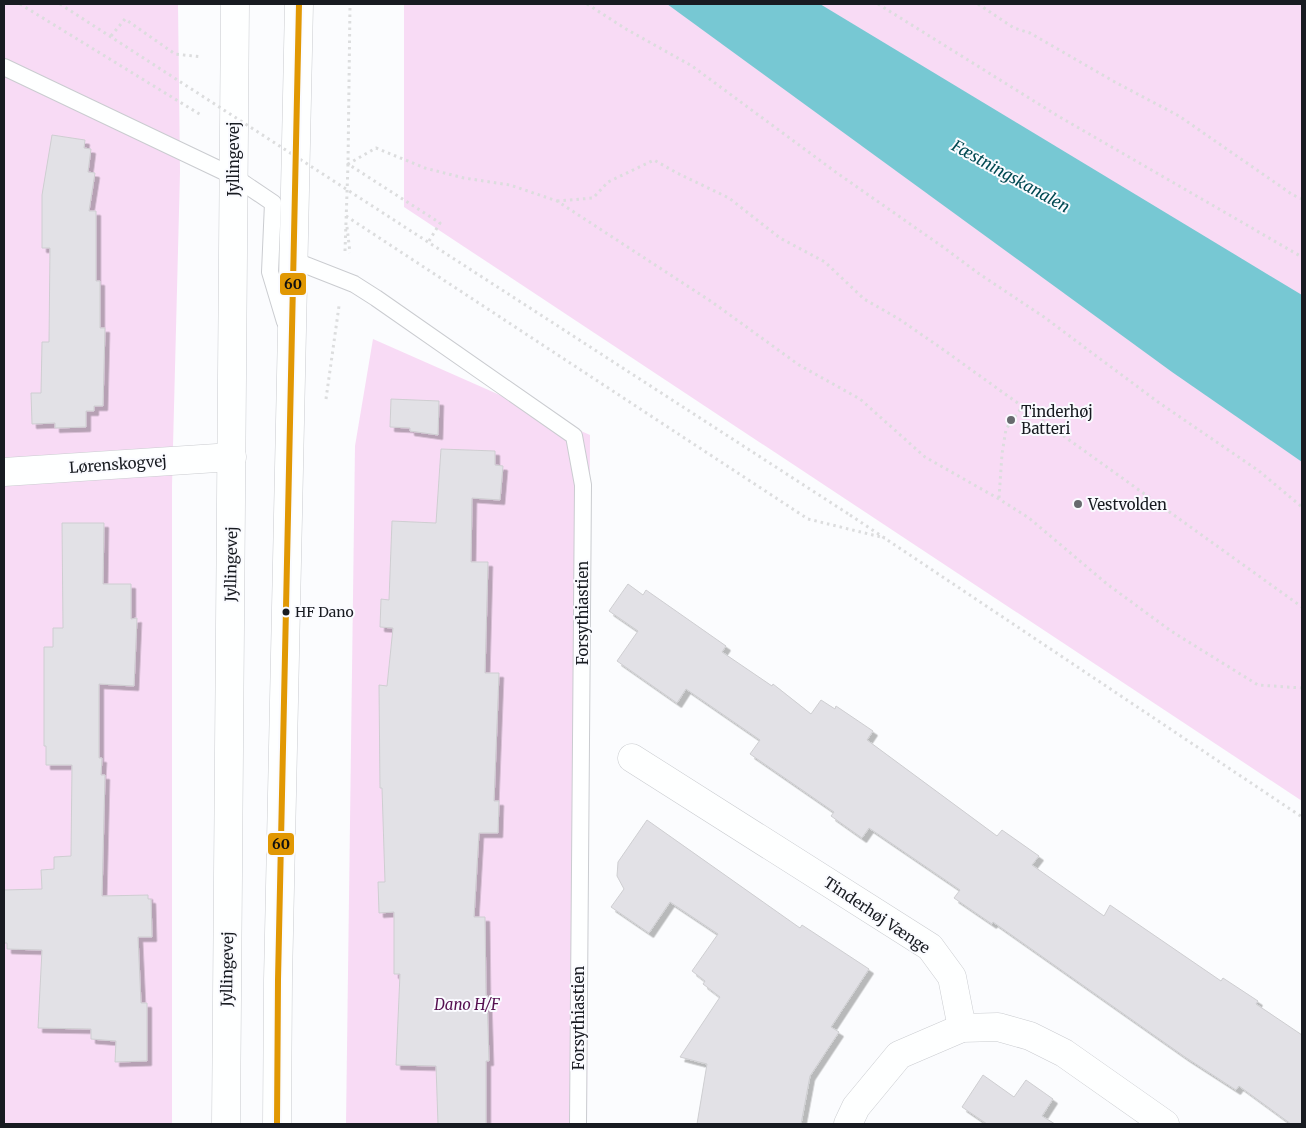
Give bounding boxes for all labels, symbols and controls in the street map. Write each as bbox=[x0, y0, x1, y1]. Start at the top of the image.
street label: Jyllingevej bbox=[224, 121, 243, 198]
water label: Fæstningskanalen bbox=[948, 135, 1073, 217]
line badge: 60 bbox=[279, 272, 307, 296]
text: 60 bbox=[284, 275, 302, 293]
place label: Tinderhøj Batteri bbox=[1021, 402, 1093, 438]
marker: Tinderhøj Batteri bbox=[1005, 414, 1017, 426]
street label: Lørenskogvej bbox=[69, 451, 167, 477]
place label: Vestvolden bbox=[1087, 495, 1167, 514]
marker: Vestvolden bbox=[1072, 498, 1084, 510]
street label: Jyllingevej bbox=[221, 526, 241, 603]
street label: Forsythiastien bbox=[573, 561, 592, 665]
place label: HF Dano bbox=[295, 603, 354, 621]
marker: HF Dano bbox=[281, 607, 291, 617]
line badge: 60 bbox=[267, 832, 295, 856]
text: 60 bbox=[272, 835, 290, 853]
street label: Tinderhøj Vænge bbox=[820, 873, 934, 958]
street label: Jyllingevej bbox=[217, 931, 237, 1008]
street label: Forsythiastien bbox=[569, 966, 588, 1070]
park label: Dano H/F bbox=[433, 995, 500, 1014]

